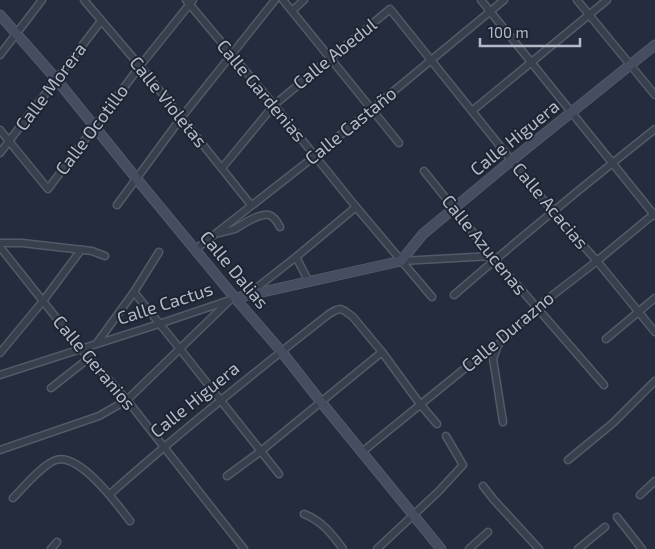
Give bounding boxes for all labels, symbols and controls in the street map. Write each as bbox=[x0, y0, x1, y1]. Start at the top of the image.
street label: Calle Abedul bbox=[288, 12, 381, 94]
scale bar bbox=[480, 15, 580, 47]
text: 100 m bbox=[488, 23, 529, 41]
street label: Calle Gardenias bbox=[213, 35, 311, 146]
street label: Calle Morera bbox=[10, 38, 90, 135]
street label: Calle Violetas bbox=[125, 51, 212, 151]
street label: Calle Ocotillo bbox=[50, 80, 132, 179]
street label: Calle Castaño bbox=[300, 82, 401, 169]
street label: Calle Higuera bbox=[465, 95, 563, 180]
street label: Calle Acacias bbox=[508, 158, 593, 253]
street label: Calle Azucenas bbox=[438, 190, 532, 299]
street label: Calle Dalias bbox=[196, 226, 274, 313]
street label: Calle Cactus bbox=[114, 277, 216, 329]
street label: Calle Durazno bbox=[457, 286, 558, 376]
street label: Calle Geranios bbox=[49, 311, 141, 414]
street label: Calle Higuera bbox=[145, 357, 243, 442]

